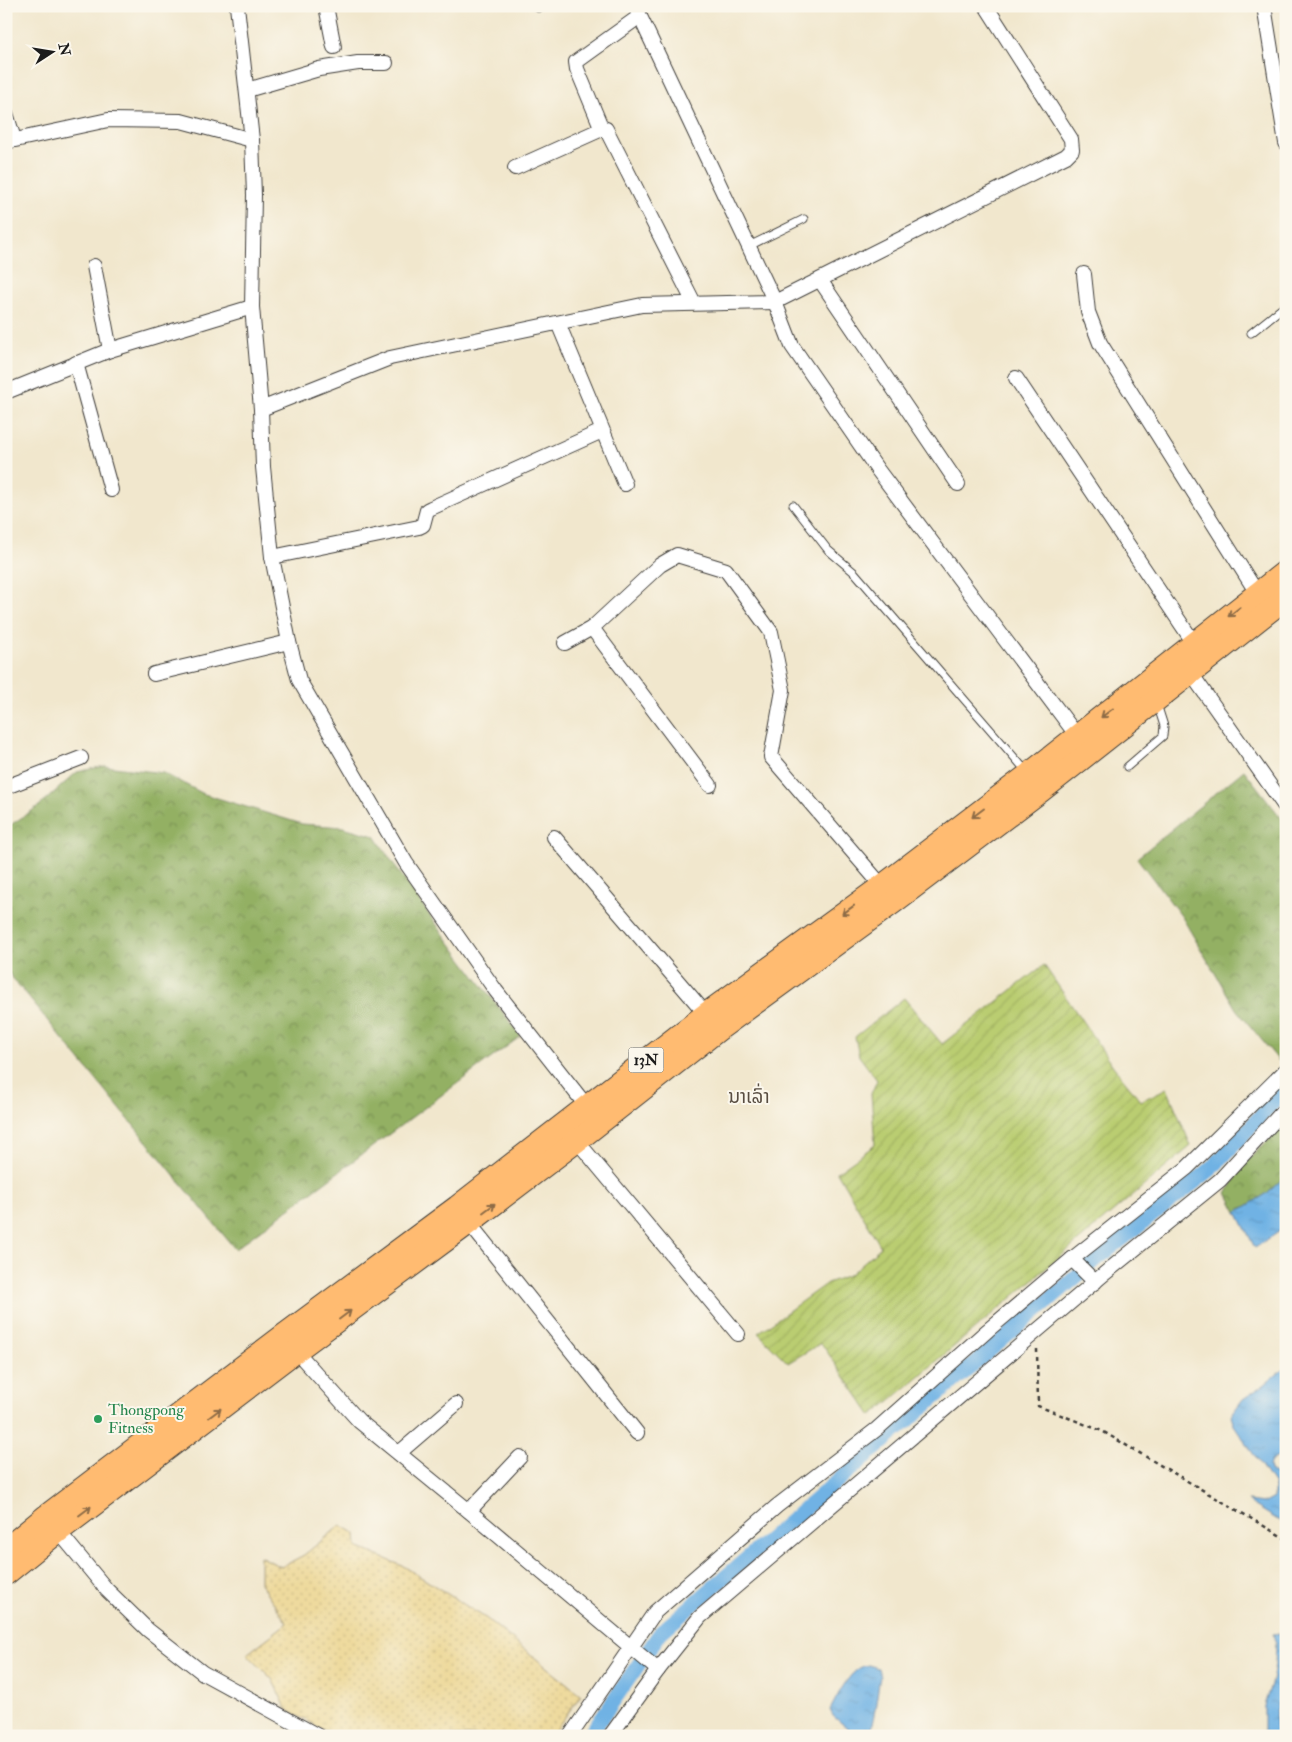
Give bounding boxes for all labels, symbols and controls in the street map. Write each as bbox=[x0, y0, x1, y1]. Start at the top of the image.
north arrow bbox=[28, 28, 78, 78]
text: N bbox=[54, 41, 74, 58]
one-way arrow bbox=[1228, 606, 1241, 617]
one-way arrow bbox=[1100, 708, 1114, 718]
one-way arrow bbox=[972, 807, 985, 818]
one-way arrow bbox=[842, 905, 856, 915]
road number: 13N bbox=[628, 1048, 664, 1072]
district label: ນາເລົ່າ bbox=[728, 1083, 770, 1109]
one-way arrow bbox=[482, 1202, 495, 1213]
one-way arrow bbox=[338, 1310, 352, 1320]
place label: Thongpong Fitness bbox=[108, 1400, 185, 1438]
one-way arrow bbox=[208, 1408, 222, 1418]
marker: Thongpong Fitness bbox=[92, 1413, 104, 1425]
one-way arrow bbox=[78, 1506, 92, 1516]

